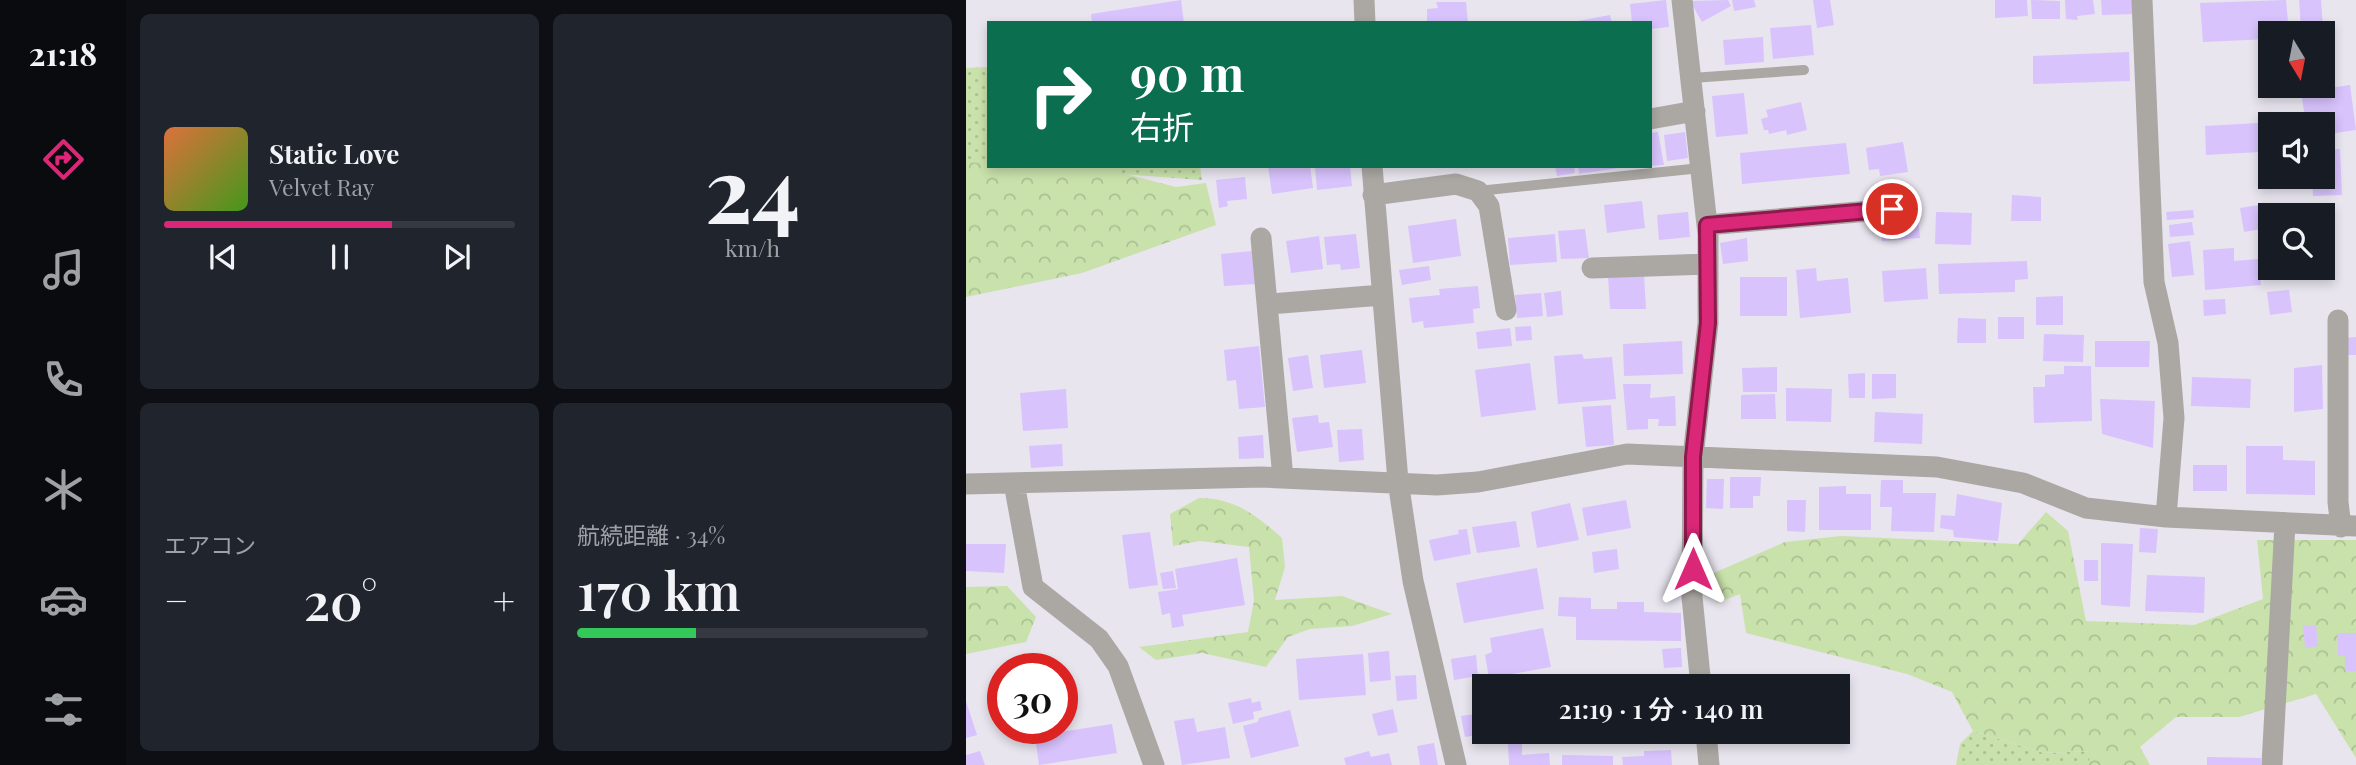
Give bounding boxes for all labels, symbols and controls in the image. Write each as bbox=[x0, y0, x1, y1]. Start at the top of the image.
north arrow bbox=[2258, 21, 2334, 98]
map controls bbox=[2258, 21, 2335, 280]
text: 21:18 bbox=[29, 31, 97, 74]
text: 90 m bbox=[1130, 39, 1244, 104]
icon: right bbox=[1015, 49, 1106, 140]
text: 右折 bbox=[1130, 104, 1194, 147]
button: sound bbox=[2258, 112, 2335, 189]
text: 24 bbox=[705, 126, 800, 247]
icon: directions bbox=[39, 135, 88, 184]
text: Static Love bbox=[269, 136, 399, 171]
text: Velvet Ray bbox=[269, 171, 374, 202]
pin bbox=[1862, 179, 1922, 239]
icon: arrive bbox=[1873, 190, 1911, 228]
button: search bbox=[2258, 203, 2335, 280]
text: km/h bbox=[725, 232, 780, 263]
icon: previous bbox=[204, 238, 242, 276]
icon: pause bbox=[321, 238, 359, 276]
icon: next bbox=[438, 238, 476, 276]
icon: music bbox=[39, 245, 88, 294]
icon: phone bbox=[39, 355, 88, 404]
icon: climate bbox=[39, 465, 88, 514]
text: 航続距離 · 34% bbox=[577, 519, 725, 550]
text: エアコン bbox=[164, 529, 256, 560]
position arrow bbox=[1656, 532, 1730, 606]
text: 170 km bbox=[577, 555, 740, 624]
text: 20° bbox=[304, 565, 378, 634]
text: − bbox=[164, 574, 189, 625]
text: + bbox=[493, 574, 515, 625]
icon: car bbox=[39, 575, 88, 624]
speed limit sign: 30 bbox=[987, 653, 1078, 744]
icon: filters bbox=[39, 685, 88, 734]
text: 21:19 · 1 分 · 140 m bbox=[1559, 691, 1763, 726]

